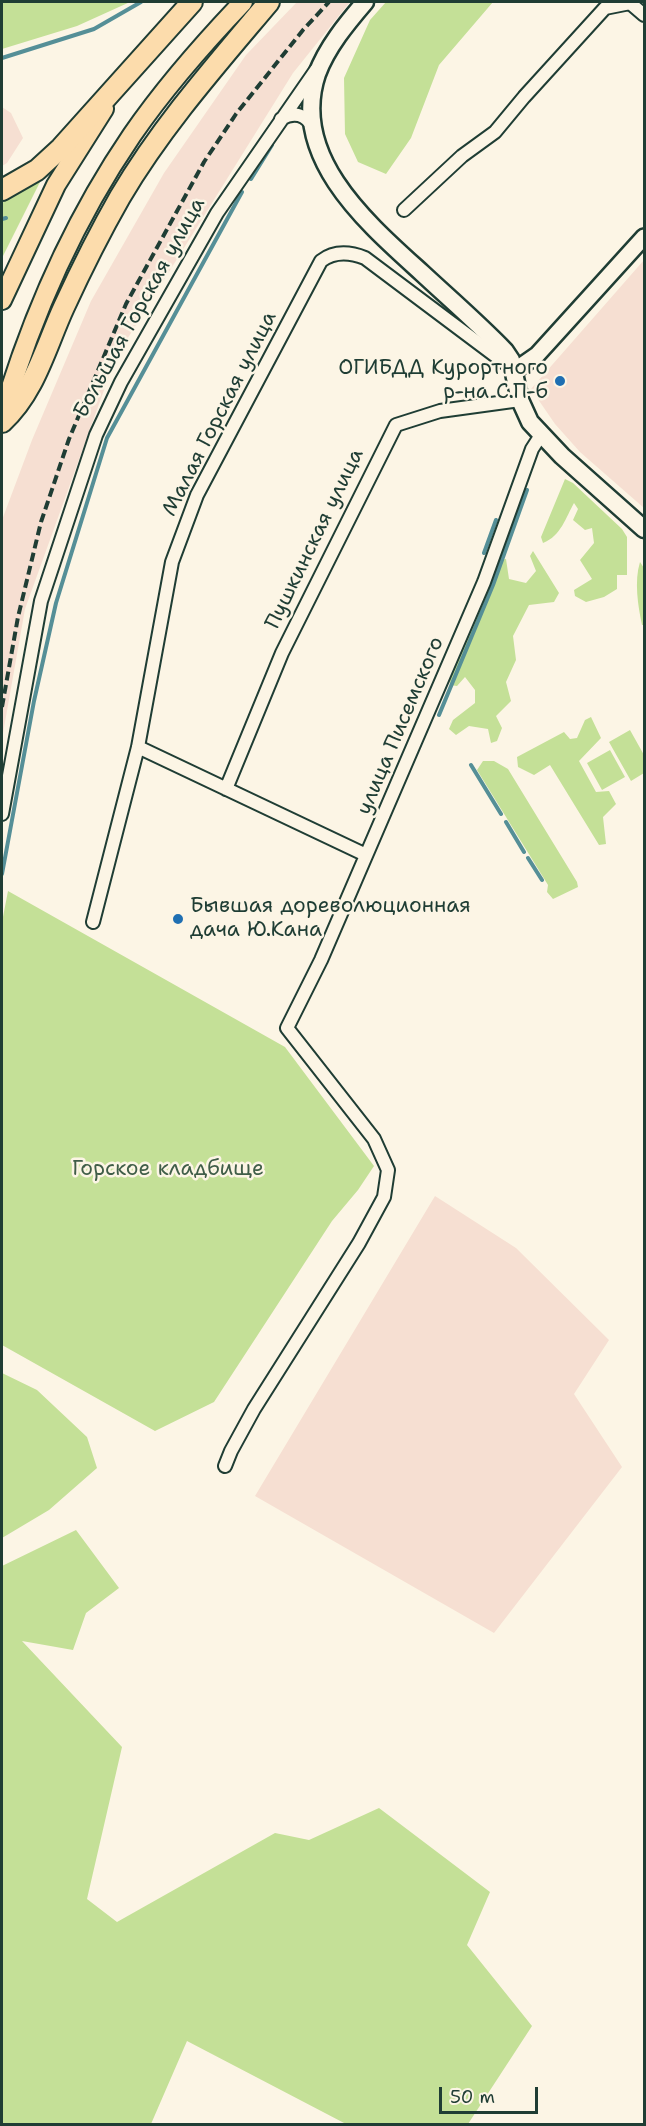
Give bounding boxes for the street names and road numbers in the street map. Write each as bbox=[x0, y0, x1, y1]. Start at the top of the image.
street label: Большая Горская улица bbox=[69, 194, 211, 422]
street label: Малая Горская улица bbox=[157, 307, 283, 521]
street label: Пушкинская улица bbox=[260, 445, 370, 633]
street label: улица Писемского bbox=[352, 633, 450, 819]

